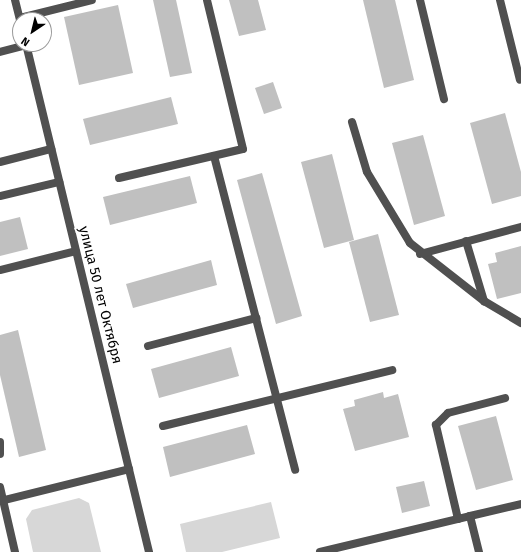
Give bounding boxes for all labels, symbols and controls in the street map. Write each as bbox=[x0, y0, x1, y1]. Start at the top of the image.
north arrow bbox=[12, 12, 52, 52]
text: N bbox=[19, 34, 32, 49]
street label: улица 50 лет Октября bbox=[75, 224, 125, 366]

